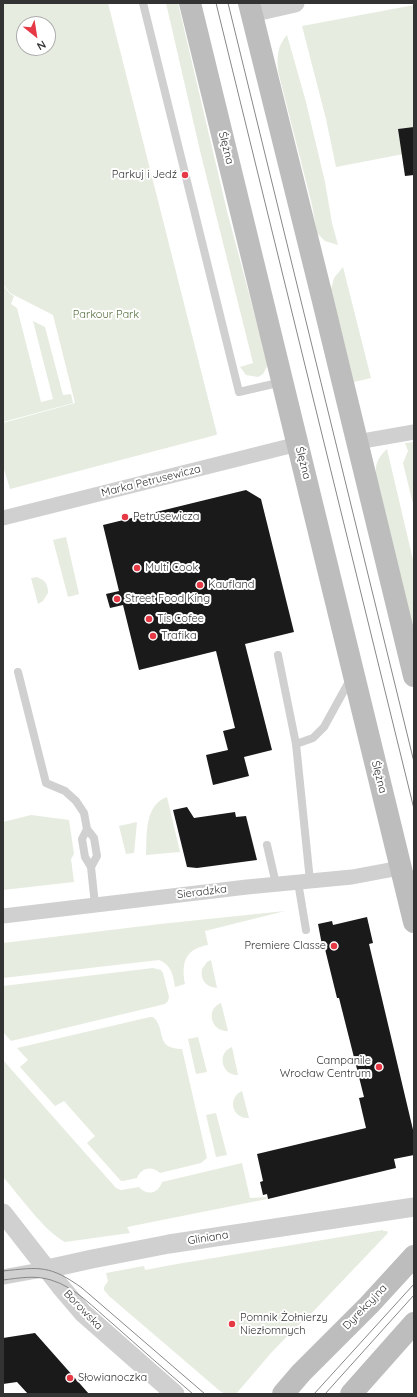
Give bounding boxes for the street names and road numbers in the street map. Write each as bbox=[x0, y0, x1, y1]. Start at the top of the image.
street label: Ślężna bbox=[216, 130, 236, 166]
street label: Ślężna bbox=[293, 445, 313, 481]
street label: Marka Petrusewicza bbox=[100, 462, 202, 500]
street label: Ślężna bbox=[369, 759, 389, 795]
street label: Sieradzka bbox=[176, 882, 228, 902]
street label: Gliniana bbox=[187, 1228, 229, 1248]
street label: Dyrekcyjna bbox=[340, 1282, 390, 1332]
street label: Borowska bbox=[61, 1287, 105, 1333]

